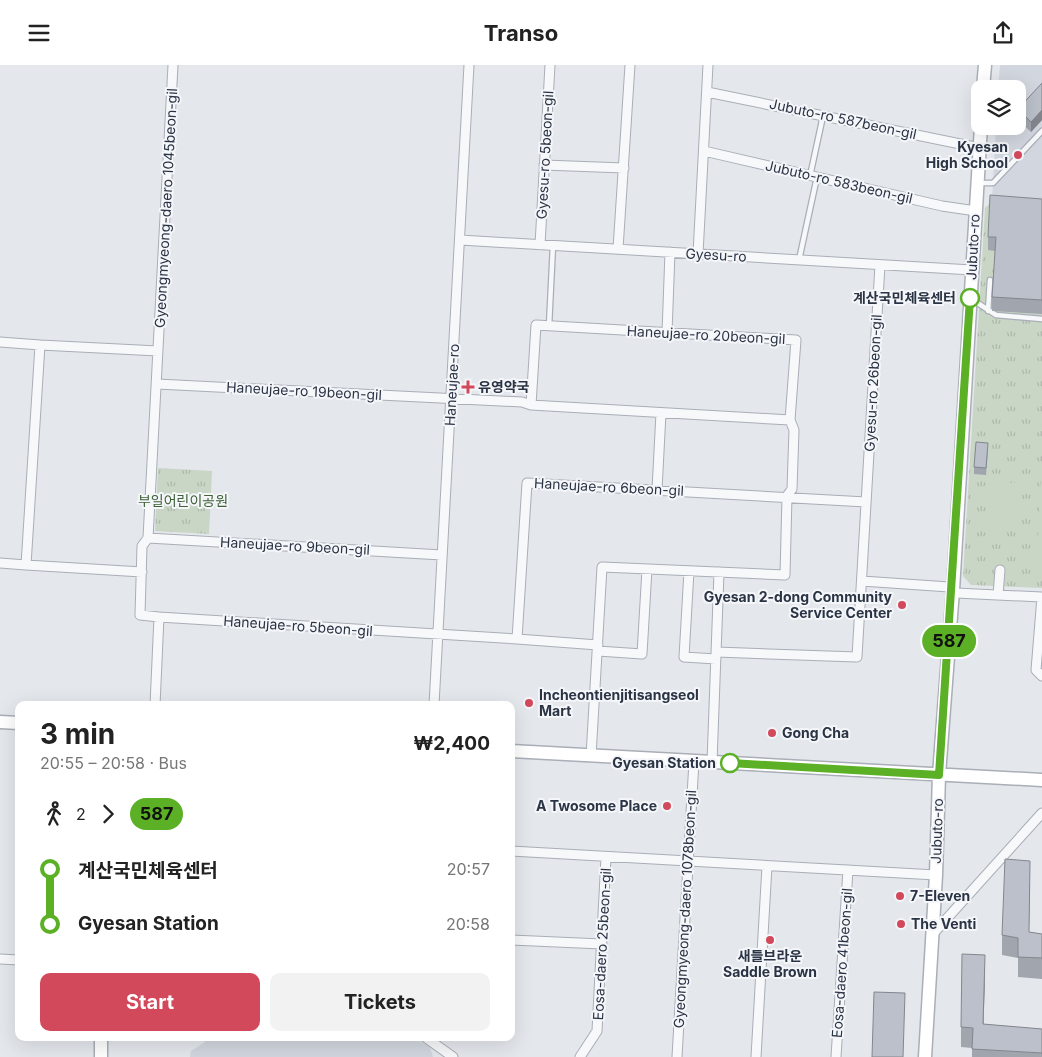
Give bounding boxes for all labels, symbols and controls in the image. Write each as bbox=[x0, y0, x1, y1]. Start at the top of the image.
icon: menu bbox=[25, 19, 53, 47]
icon: share bbox=[989, 19, 1017, 47]
text: Transo bbox=[484, 20, 558, 46]
map controls bbox=[971, 80, 1026, 135]
button: layers bbox=[971, 80, 1026, 135]
street label: Gyeongmyeong-daero 1045beon-gil bbox=[151, 88, 180, 328]
street label: Gyesu-ro 5beon-gil bbox=[533, 90, 556, 220]
street label: Jubuto-ro 587beon-gil bbox=[768, 95, 918, 142]
place label: Kyesan High School bbox=[926, 138, 1008, 171]
marker: Kyesan High School bbox=[1012, 149, 1024, 161]
street label: Jubuto-ro 583beon-gil bbox=[764, 156, 914, 207]
street label: Jubuto-ro bbox=[962, 214, 983, 280]
street label: Gyesu-ro bbox=[685, 244, 747, 265]
marker: 계산국민체육센터 bbox=[960, 288, 980, 308]
place label: 계산국민체육센터 bbox=[853, 289, 956, 306]
street label: Gyesu-ro 26beon-gil bbox=[860, 314, 885, 452]
street label: Haneujae-ro 20beon-gil bbox=[626, 322, 786, 347]
street label: Haneujae-ro bbox=[441, 343, 462, 426]
street label: Haneujae-ro 19beon-gil bbox=[226, 378, 382, 403]
place label: 유영약국 bbox=[478, 378, 530, 395]
marker: 유영약국 bbox=[462, 381, 474, 393]
street label: Haneujae-ro 6beon-gil bbox=[534, 474, 684, 499]
park label: 부일어린이공원 bbox=[138, 492, 228, 509]
street label: Haneujae-ro 9beon-gil bbox=[220, 533, 370, 558]
place label: Gyesan 2-dong Community Service Center bbox=[704, 588, 893, 621]
marker: Gyesan 2-dong Community Service Center bbox=[896, 599, 908, 611]
street label: Haneujae-ro 5beon-gil bbox=[223, 612, 373, 639]
line badge: 587 bbox=[920, 625, 978, 657]
text: 587 bbox=[932, 630, 966, 651]
place label: Incheontienjitisangseol Mart bbox=[539, 686, 699, 719]
marker: Incheontienjitisangseol Mart bbox=[523, 697, 535, 709]
text: 3 min bbox=[40, 717, 115, 751]
place label: Gong Cha bbox=[782, 724, 849, 741]
marker: Gong Cha bbox=[766, 727, 778, 739]
text: ₩2,400 bbox=[413, 732, 490, 755]
text: 20:55 – 20:58 · Bus bbox=[40, 753, 187, 773]
marker: Gyesan Station bbox=[720, 753, 740, 773]
place label: Gyesan Station bbox=[612, 754, 716, 771]
street label: Gyeongmyeong-daero 1078beon-gil bbox=[670, 789, 699, 1029]
place label: A Twosome Place bbox=[536, 797, 657, 814]
street label: Jubuto-ro bbox=[927, 798, 946, 864]
icon: walk bbox=[40, 800, 68, 828]
icon: forward bbox=[94, 800, 122, 828]
marker: A Twosome Place bbox=[661, 800, 673, 812]
text: 587 bbox=[140, 803, 173, 824]
text: 2 bbox=[76, 804, 86, 824]
text: 계산국민체육센터 bbox=[78, 859, 218, 882]
text: 20:57 bbox=[447, 859, 490, 879]
street label: Eosa-daero 25beon-gil bbox=[589, 867, 614, 1021]
street label: Eosa-daero 41beon-gil bbox=[828, 887, 855, 1038]
place label: 7-Eleven bbox=[910, 887, 970, 904]
marker: 7-Eleven bbox=[894, 890, 906, 902]
text: Gyesan Station bbox=[78, 912, 219, 935]
text: 20:58 bbox=[446, 914, 490, 934]
place label: The Venti bbox=[911, 915, 976, 932]
marker: The Venti bbox=[895, 918, 907, 930]
marker: 새들브라운 Saddle Brown bbox=[764, 934, 776, 946]
place label: 새들브라운 Saddle Brown bbox=[723, 947, 817, 980]
button: Start bbox=[40, 973, 260, 1031]
button: Tickets bbox=[270, 973, 490, 1031]

